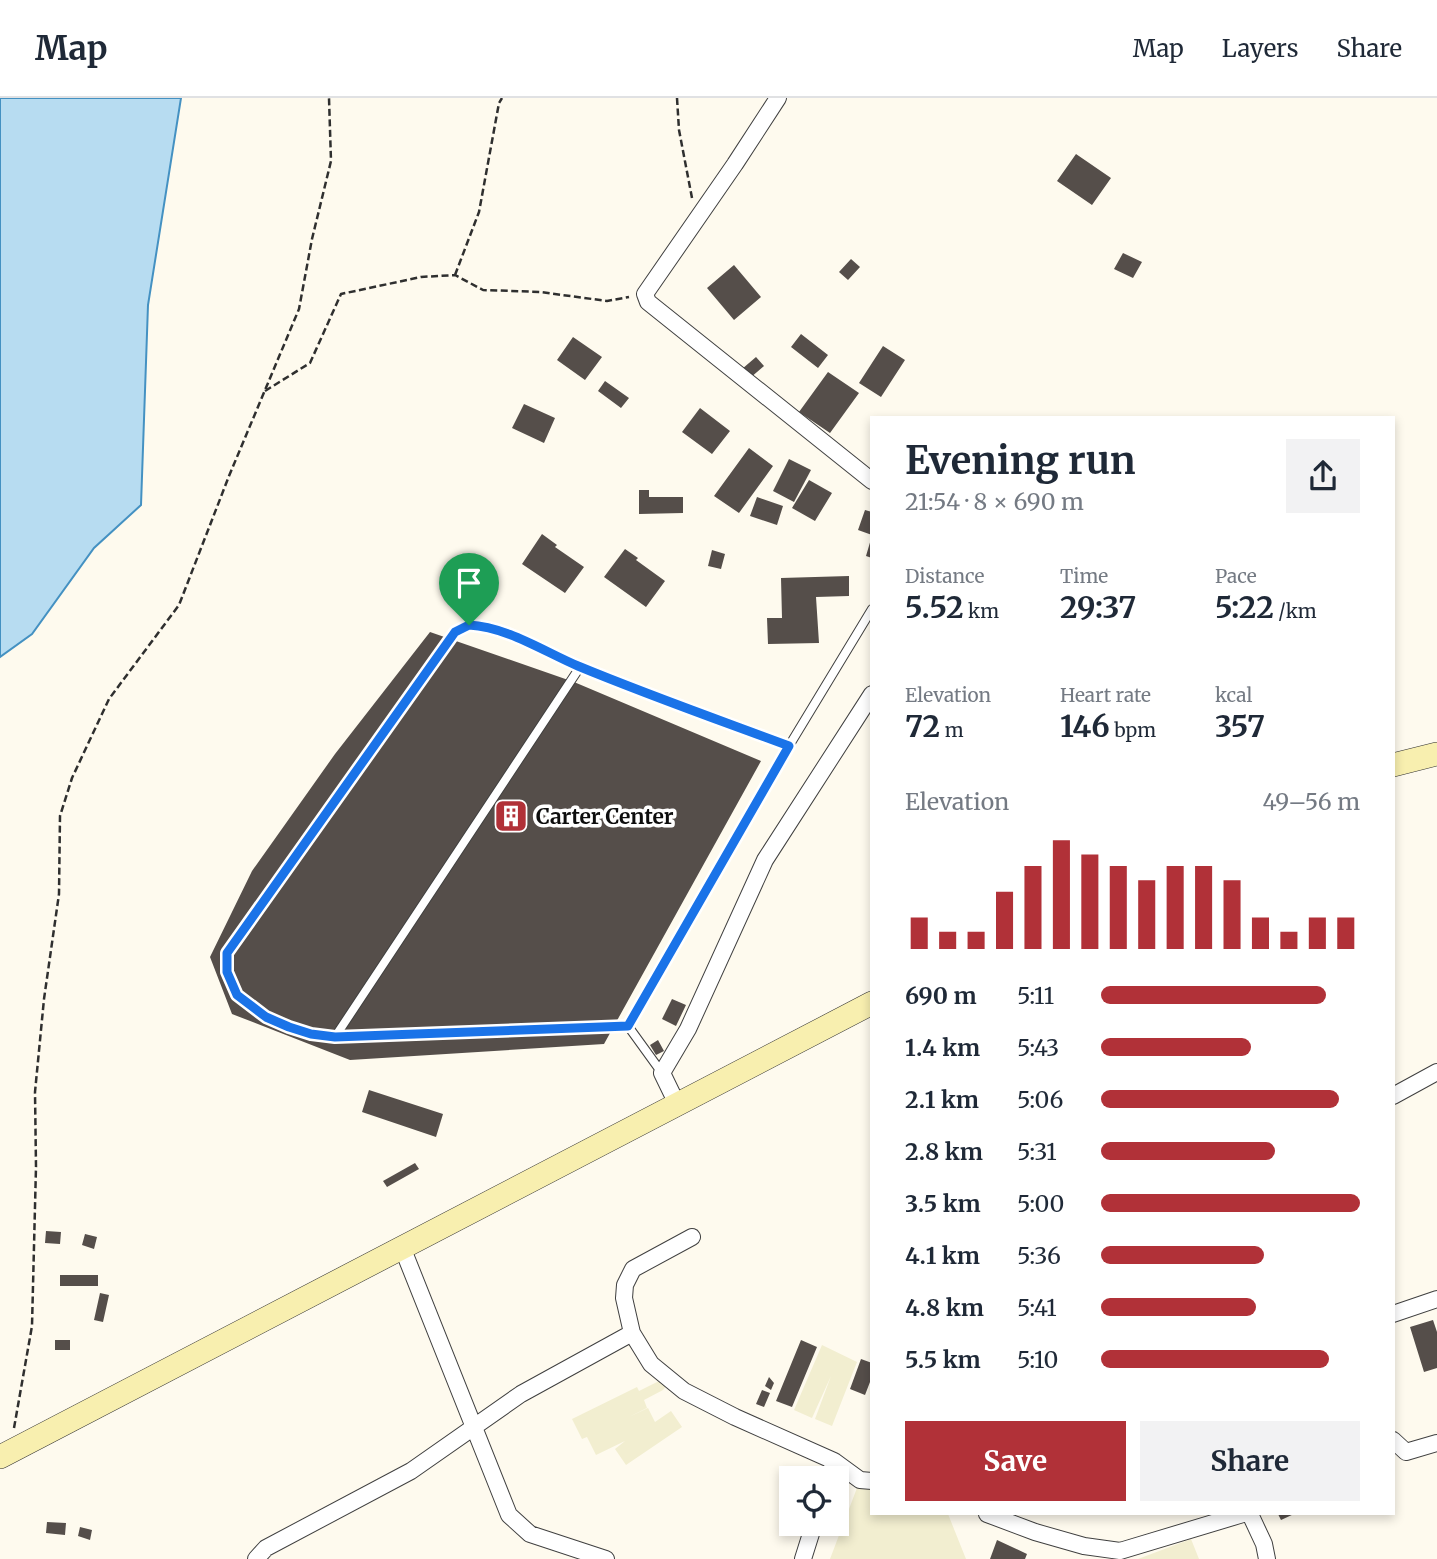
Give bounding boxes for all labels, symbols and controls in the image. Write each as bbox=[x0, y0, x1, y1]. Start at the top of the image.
text: Map bbox=[35, 28, 108, 69]
text: Map bbox=[1133, 33, 1184, 64]
text: Layers bbox=[1222, 33, 1298, 64]
text: Share bbox=[1336, 33, 1402, 64]
text: Evening run bbox=[905, 437, 1136, 484]
button: share bbox=[1286, 439, 1360, 513]
text: 21:54 · 8 × 690 m bbox=[905, 487, 1084, 516]
pin bbox=[439, 553, 499, 625]
icon: arrive bbox=[450, 564, 488, 602]
text: Distance bbox=[905, 564, 984, 588]
text: Time bbox=[1060, 564, 1108, 588]
text: Pace bbox=[1215, 564, 1257, 588]
text: 5.52 bbox=[905, 588, 964, 626]
text: 29:37 bbox=[1060, 588, 1136, 626]
text: 5:22 bbox=[1215, 588, 1274, 626]
text: km bbox=[964, 599, 999, 623]
text: /km bbox=[1274, 599, 1317, 623]
text: Elevation bbox=[905, 683, 991, 707]
text: Heart rate bbox=[1060, 683, 1151, 707]
text: kcal bbox=[1215, 683, 1252, 707]
text: 72 bbox=[905, 707, 940, 745]
text: 146 bbox=[1060, 707, 1110, 745]
text: 357 bbox=[1215, 707, 1265, 745]
text: m bbox=[940, 718, 964, 742]
text: bpm bbox=[1110, 718, 1156, 742]
text: Elevation bbox=[905, 787, 1009, 816]
text: 49–56 m bbox=[1263, 787, 1360, 816]
building icon: Carter Center bbox=[492, 797, 530, 835]
place label: Carter Center bbox=[536, 803, 674, 830]
text: 690 m bbox=[905, 981, 977, 1010]
text: 5:11 bbox=[1017, 981, 1054, 1010]
text: 1.4 km bbox=[905, 1033, 980, 1062]
text: 5:43 bbox=[1017, 1033, 1059, 1062]
text: 2.1 km bbox=[905, 1085, 979, 1114]
text: 5:06 bbox=[1017, 1085, 1063, 1114]
text: 2.8 km bbox=[905, 1137, 983, 1166]
text: 5:31 bbox=[1017, 1137, 1057, 1166]
text: 3.5 km bbox=[905, 1189, 981, 1218]
text: 5:00 bbox=[1017, 1189, 1064, 1218]
text: 4.1 km bbox=[905, 1241, 980, 1270]
text: 5:36 bbox=[1017, 1241, 1061, 1270]
text: 4.8 km bbox=[905, 1293, 984, 1322]
text: 5:41 bbox=[1017, 1293, 1057, 1322]
text: 5.5 km bbox=[905, 1345, 981, 1374]
text: 5:10 bbox=[1017, 1345, 1058, 1374]
button: Save bbox=[905, 1421, 1126, 1501]
button: Share bbox=[1140, 1421, 1360, 1501]
map controls bbox=[779, 1466, 849, 1536]
button: locate bbox=[779, 1466, 849, 1536]

